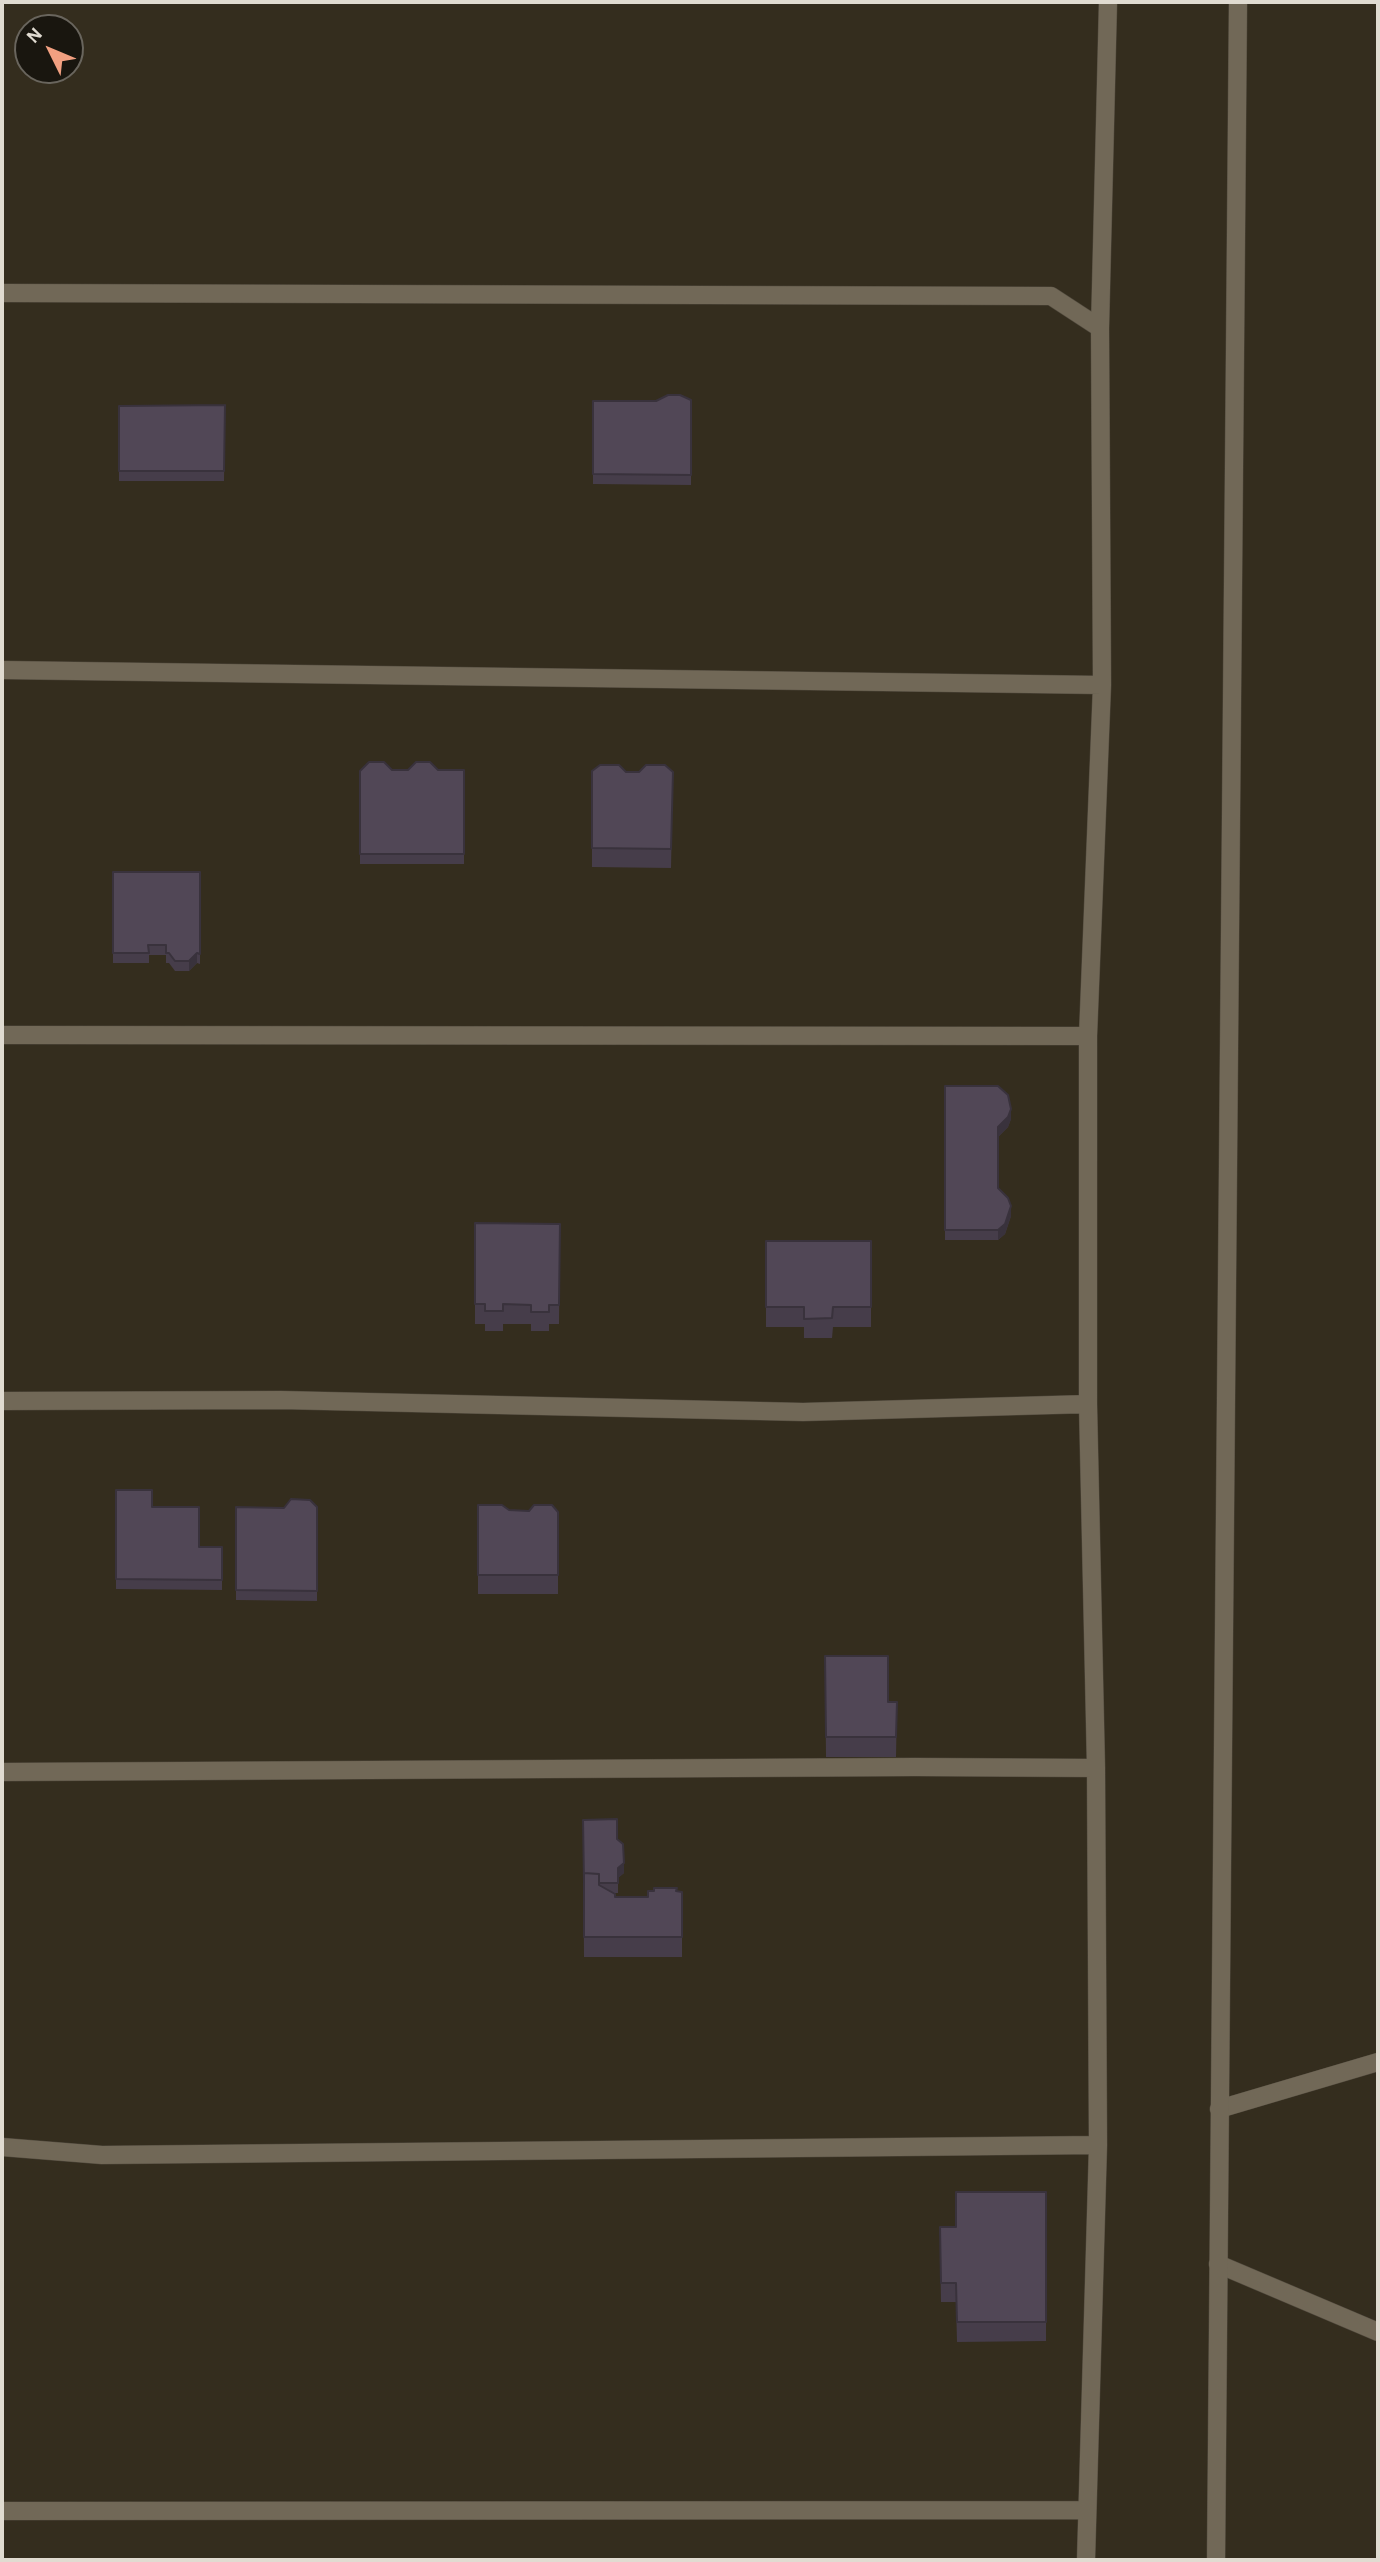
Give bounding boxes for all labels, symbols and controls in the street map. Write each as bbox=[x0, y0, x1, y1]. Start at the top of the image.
north arrow bbox=[14, 14, 84, 84]
text: N bbox=[23, 24, 46, 47]

